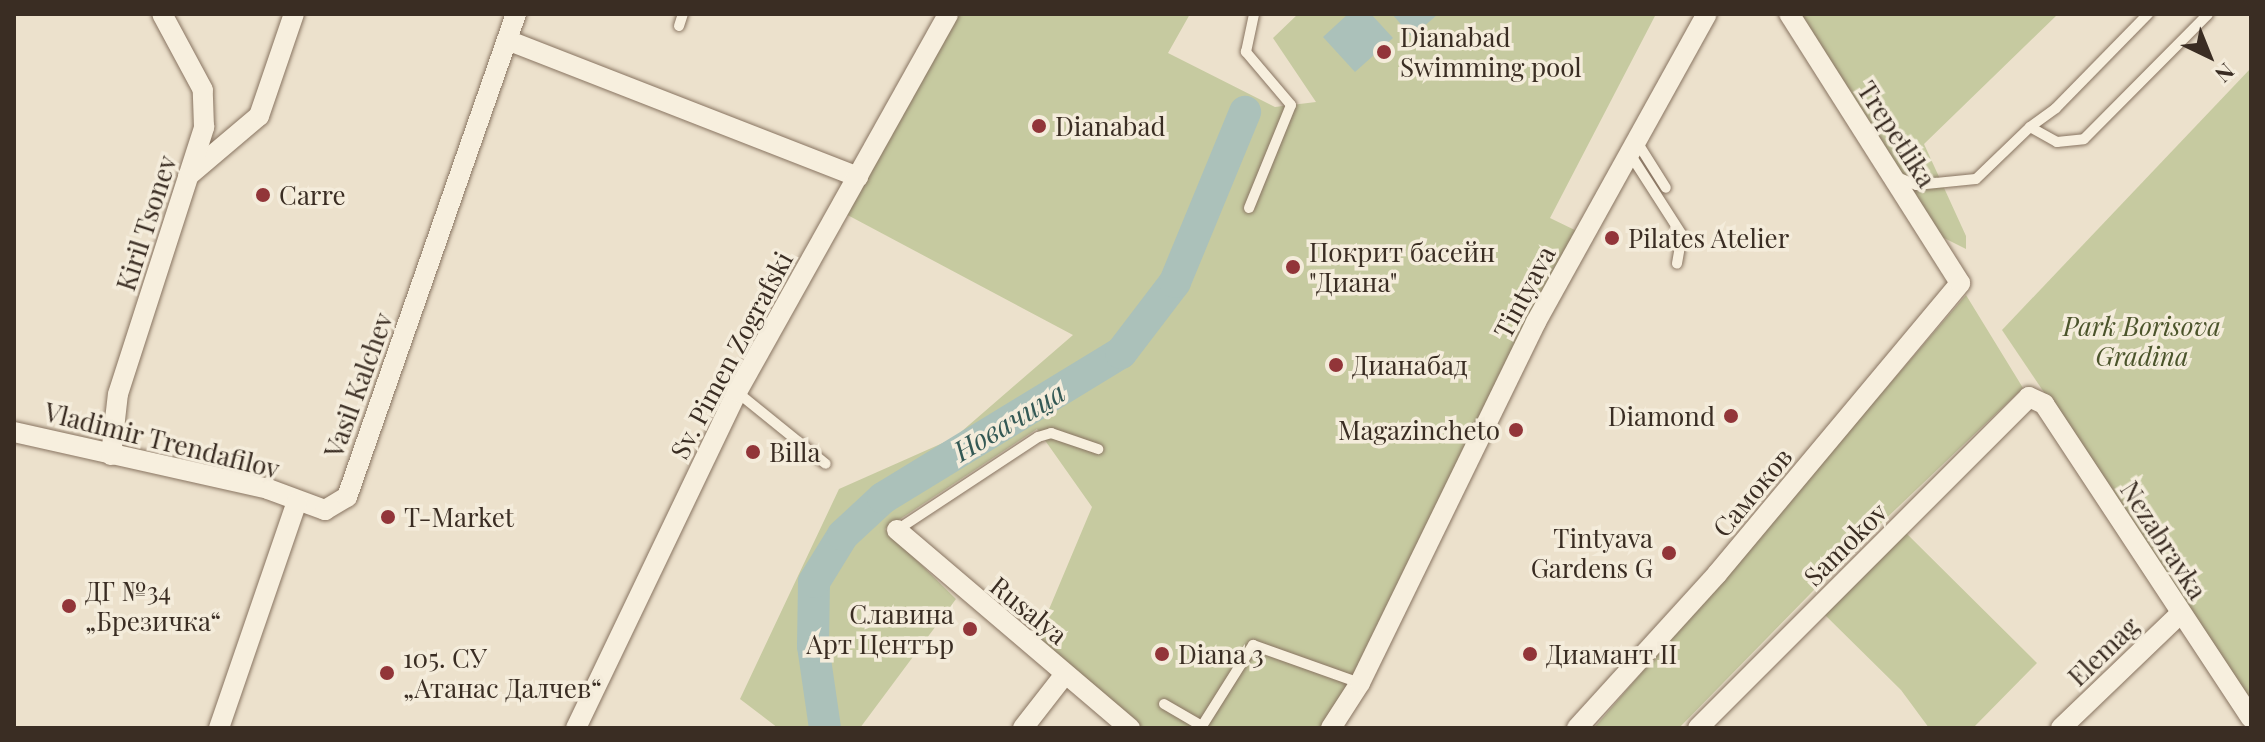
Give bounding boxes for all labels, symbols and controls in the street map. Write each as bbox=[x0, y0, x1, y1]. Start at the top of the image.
north arrow bbox=[2169, 16, 2249, 96]
place label: Dianabad Swimming pool bbox=[1400, 21, 1582, 82]
marker: Dianabad Swimming pool bbox=[1375, 43, 1393, 61]
text: N bbox=[2209, 57, 2241, 90]
street label: Trepetlika bbox=[1851, 75, 1943, 193]
place label: Dianabad bbox=[1055, 110, 1166, 142]
marker: Dianabad bbox=[1030, 117, 1048, 135]
street label: Kiril Tsonev bbox=[109, 151, 183, 295]
place label: Carre bbox=[279, 179, 346, 211]
marker: Carre bbox=[254, 186, 272, 204]
place label: Pilates Atelier bbox=[1628, 222, 1790, 254]
marker: Pilates Atelier bbox=[1603, 229, 1621, 247]
place label: Покрит басейн "Диана" bbox=[1309, 236, 1495, 298]
street label: Tintyava bbox=[1487, 241, 1561, 343]
street label: Sv. Pimen Zografski bbox=[663, 246, 799, 464]
marker: Покрит басейн "Диана" bbox=[1284, 258, 1302, 276]
street label: Vasil Kalchev bbox=[317, 308, 399, 462]
park label: Park Borisova Gradina bbox=[2063, 310, 2221, 372]
place label: Дианабад bbox=[1352, 349, 1468, 381]
marker: Дианабад bbox=[1327, 356, 1345, 374]
water label: Новачица bbox=[947, 375, 1071, 467]
street label: Vladimir Trendafilov bbox=[41, 396, 283, 484]
place label: Diamond bbox=[1608, 400, 1715, 432]
marker: Diamond bbox=[1722, 407, 1740, 425]
place label: Magazincheto bbox=[1338, 414, 1500, 446]
marker: Magazincheto bbox=[1507, 421, 1525, 439]
place label: Billa bbox=[769, 436, 821, 468]
street label: Самоков bbox=[1706, 441, 1798, 543]
marker: Billa bbox=[744, 443, 762, 461]
street label: Nezabravka bbox=[2114, 475, 2214, 605]
street label: Samokov bbox=[1797, 496, 1893, 592]
place label: T-Market bbox=[404, 501, 514, 533]
marker: T-Market bbox=[379, 508, 397, 526]
place label: Tintyava Gardens G bbox=[1531, 522, 1653, 584]
marker: Tintyava Gardens G bbox=[1660, 544, 1678, 562]
street label: Rusalya bbox=[984, 570, 1074, 650]
place label: ДГ №34 „Брезичка“ bbox=[85, 575, 221, 636]
marker: ДГ №34 „Брезичка“ bbox=[60, 597, 78, 615]
place label: Славина Арт Център bbox=[806, 598, 954, 660]
street label: Elemag bbox=[2061, 610, 2145, 692]
marker: Славина Арт Център bbox=[961, 620, 979, 638]
place label: Diana 3 bbox=[1178, 638, 1264, 670]
place label: Диамант II bbox=[1546, 638, 1677, 670]
place label: 105. СУ „Атанас Далчев“ bbox=[403, 642, 602, 704]
marker: Diana 3 bbox=[1153, 645, 1171, 663]
marker: Диамант II bbox=[1521, 645, 1539, 663]
marker: 105. СУ „Атанас Далчев“ bbox=[378, 664, 396, 682]

